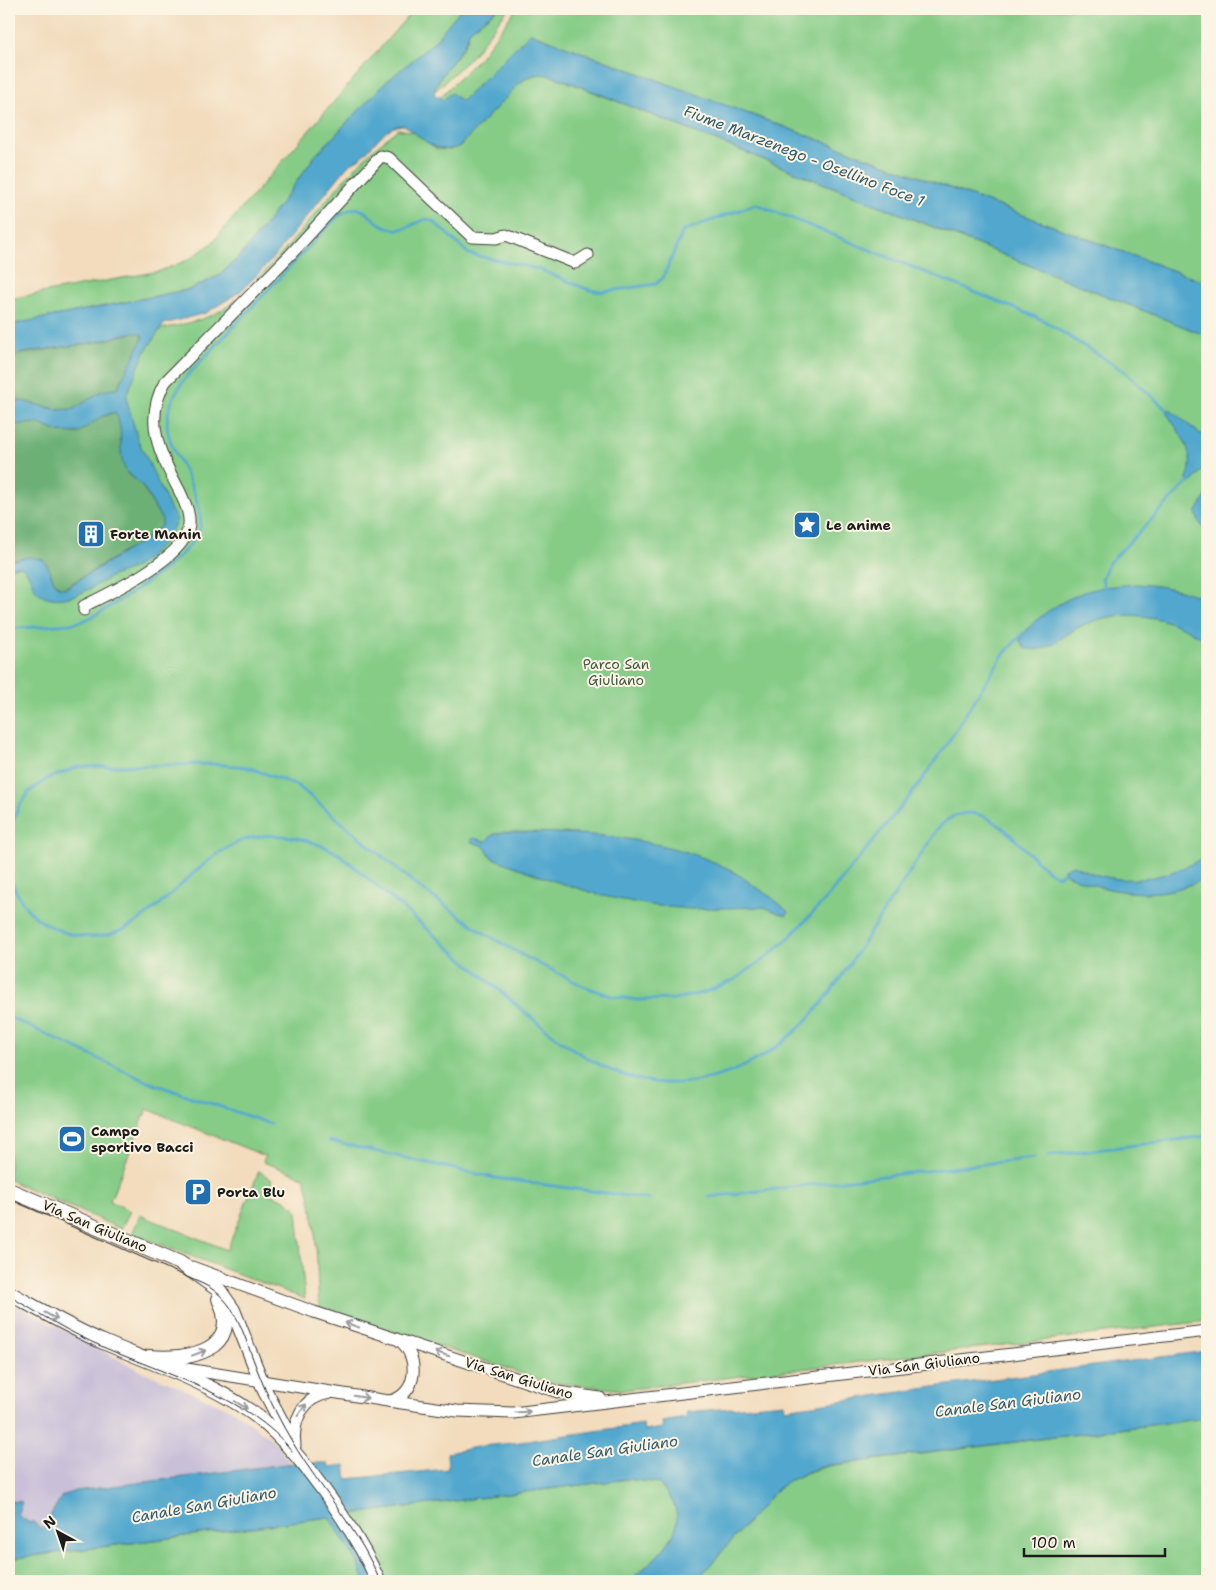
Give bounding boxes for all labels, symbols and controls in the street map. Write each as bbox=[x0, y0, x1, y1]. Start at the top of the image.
water label: Fiume Marzenego - Osellino Foce 1 bbox=[681, 101, 928, 211]
place icon: Le anime bbox=[792, 510, 822, 540]
place label: Le anime bbox=[826, 516, 891, 534]
building icon: Forte Manin bbox=[76, 519, 106, 549]
place label: Forte Manin bbox=[110, 525, 201, 543]
park label: Parco San Giuliano bbox=[583, 655, 650, 689]
place label: Campo sportivo Bacci bbox=[91, 1122, 194, 1156]
sports icon: Campo sportivo Bacci bbox=[57, 1124, 87, 1154]
parking icon: Porta Blu bbox=[183, 1177, 213, 1207]
place label: Porta Blu bbox=[217, 1183, 285, 1201]
street label: Via San Giuliano bbox=[40, 1196, 150, 1256]
one-way arrow bbox=[44, 1311, 59, 1321]
one-way arrow bbox=[345, 1320, 361, 1329]
one-way arrow bbox=[191, 1348, 206, 1357]
street label: Via San Giuliano bbox=[867, 1348, 981, 1380]
one-way arrow bbox=[434, 1349, 450, 1359]
street label: Via San Giuliano bbox=[463, 1353, 575, 1403]
water label: Canale San Giuliano bbox=[934, 1384, 1082, 1422]
one-way arrow bbox=[353, 1392, 369, 1402]
one-way arrow bbox=[234, 1400, 248, 1411]
one-way arrow bbox=[297, 1403, 307, 1417]
one-way arrow bbox=[515, 1407, 531, 1417]
water label: Canale San Giuliano bbox=[531, 1431, 679, 1471]
water label: Canale San Giuliano bbox=[130, 1482, 278, 1528]
north arrow bbox=[32, 1508, 82, 1558]
text: N bbox=[40, 1512, 60, 1533]
scale bar bbox=[1024, 1525, 1165, 1557]
text: 100 m bbox=[1031, 1533, 1076, 1553]

